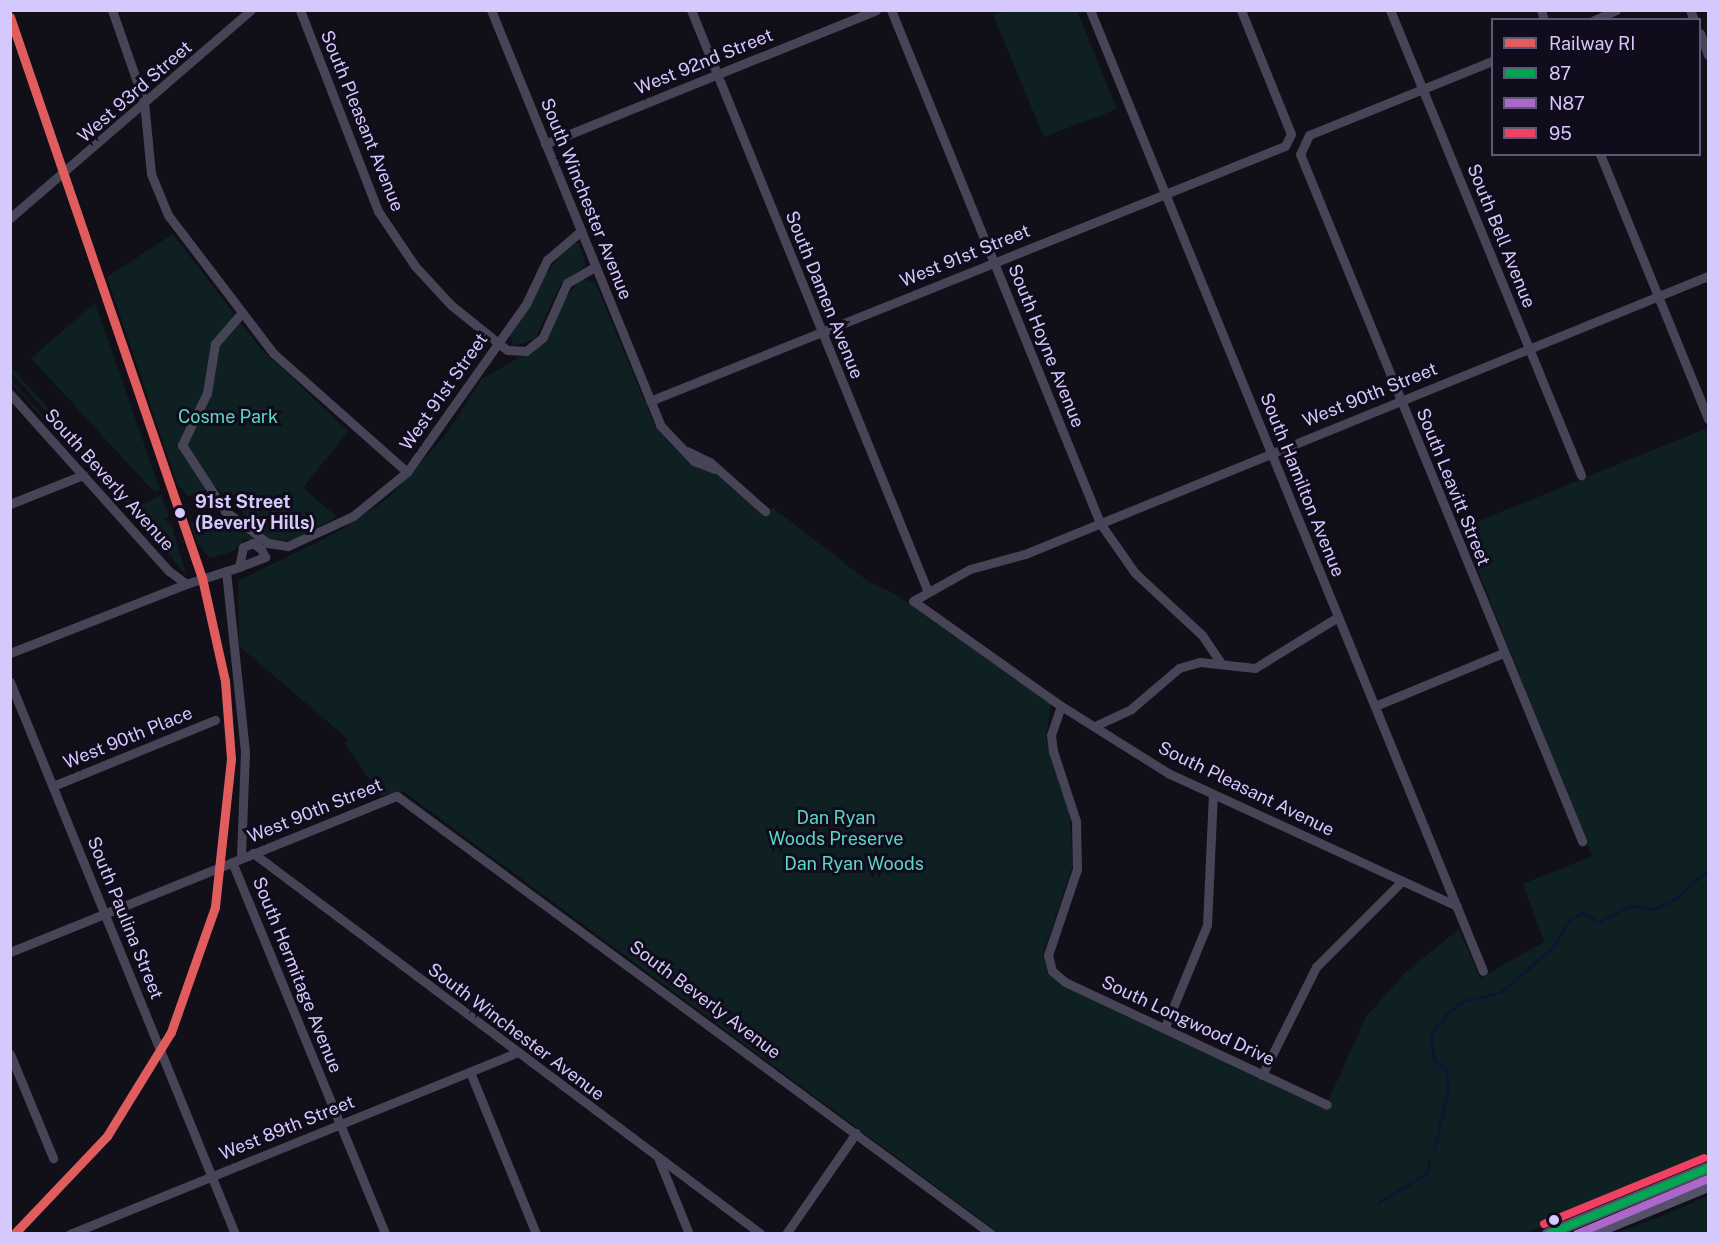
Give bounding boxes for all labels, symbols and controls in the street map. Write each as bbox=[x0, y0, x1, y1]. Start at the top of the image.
legend bbox=[1491, 18, 1701, 156]
street label: West 92nd Street bbox=[632, 24, 776, 100]
street label: South Pleasant Avenue bbox=[316, 27, 408, 215]
text: Railway RI bbox=[1549, 33, 1635, 54]
street label: West 93rd Street bbox=[74, 37, 196, 147]
text: 87 bbox=[1549, 63, 1571, 84]
text: N87 bbox=[1549, 93, 1585, 114]
street label: South Winchester Avenue bbox=[536, 95, 636, 303]
text: 95 bbox=[1549, 123, 1572, 144]
street label: South Bell Avenue bbox=[1462, 161, 1540, 311]
street label: South Damen Avenue bbox=[780, 208, 868, 382]
street label: West 91st Street bbox=[897, 220, 1033, 292]
street label: South Hoyne Avenue bbox=[1003, 261, 1089, 431]
street label: West 91st Street bbox=[396, 329, 492, 455]
street label: West 90th Street bbox=[1300, 358, 1440, 432]
street label: South Hamilton Avenue bbox=[1255, 390, 1349, 580]
street label: South Beverly Avenue bbox=[40, 405, 178, 555]
street label: South Leavitt Street bbox=[1412, 405, 1494, 569]
park label: Cosme Park bbox=[178, 406, 278, 428]
place label: 91st Street (Beverly Hills) bbox=[195, 492, 316, 534]
marker: 91st Street (Beverly Hills) bbox=[170, 503, 190, 523]
street label: West 90th Place bbox=[60, 702, 196, 774]
street label: South Pleasant Avenue bbox=[1154, 737, 1338, 841]
street label: West 90th Street bbox=[245, 774, 385, 848]
park label: Dan Ryan Woods Preserve bbox=[768, 808, 904, 850]
street label: South Paulina Street bbox=[83, 834, 167, 1002]
park label: Dan Ryan Woods bbox=[784, 853, 924, 875]
street label: South Hermitage Avenue bbox=[248, 874, 346, 1076]
street label: South Beverly Avenue bbox=[625, 936, 785, 1064]
street label: South Winchester Avenue bbox=[423, 958, 609, 1106]
street label: South Longwood Drive bbox=[1098, 971, 1278, 1071]
street label: West 89th Street bbox=[216, 1091, 358, 1165]
unlabelled marker bbox=[1548, 1214, 1560, 1226]

